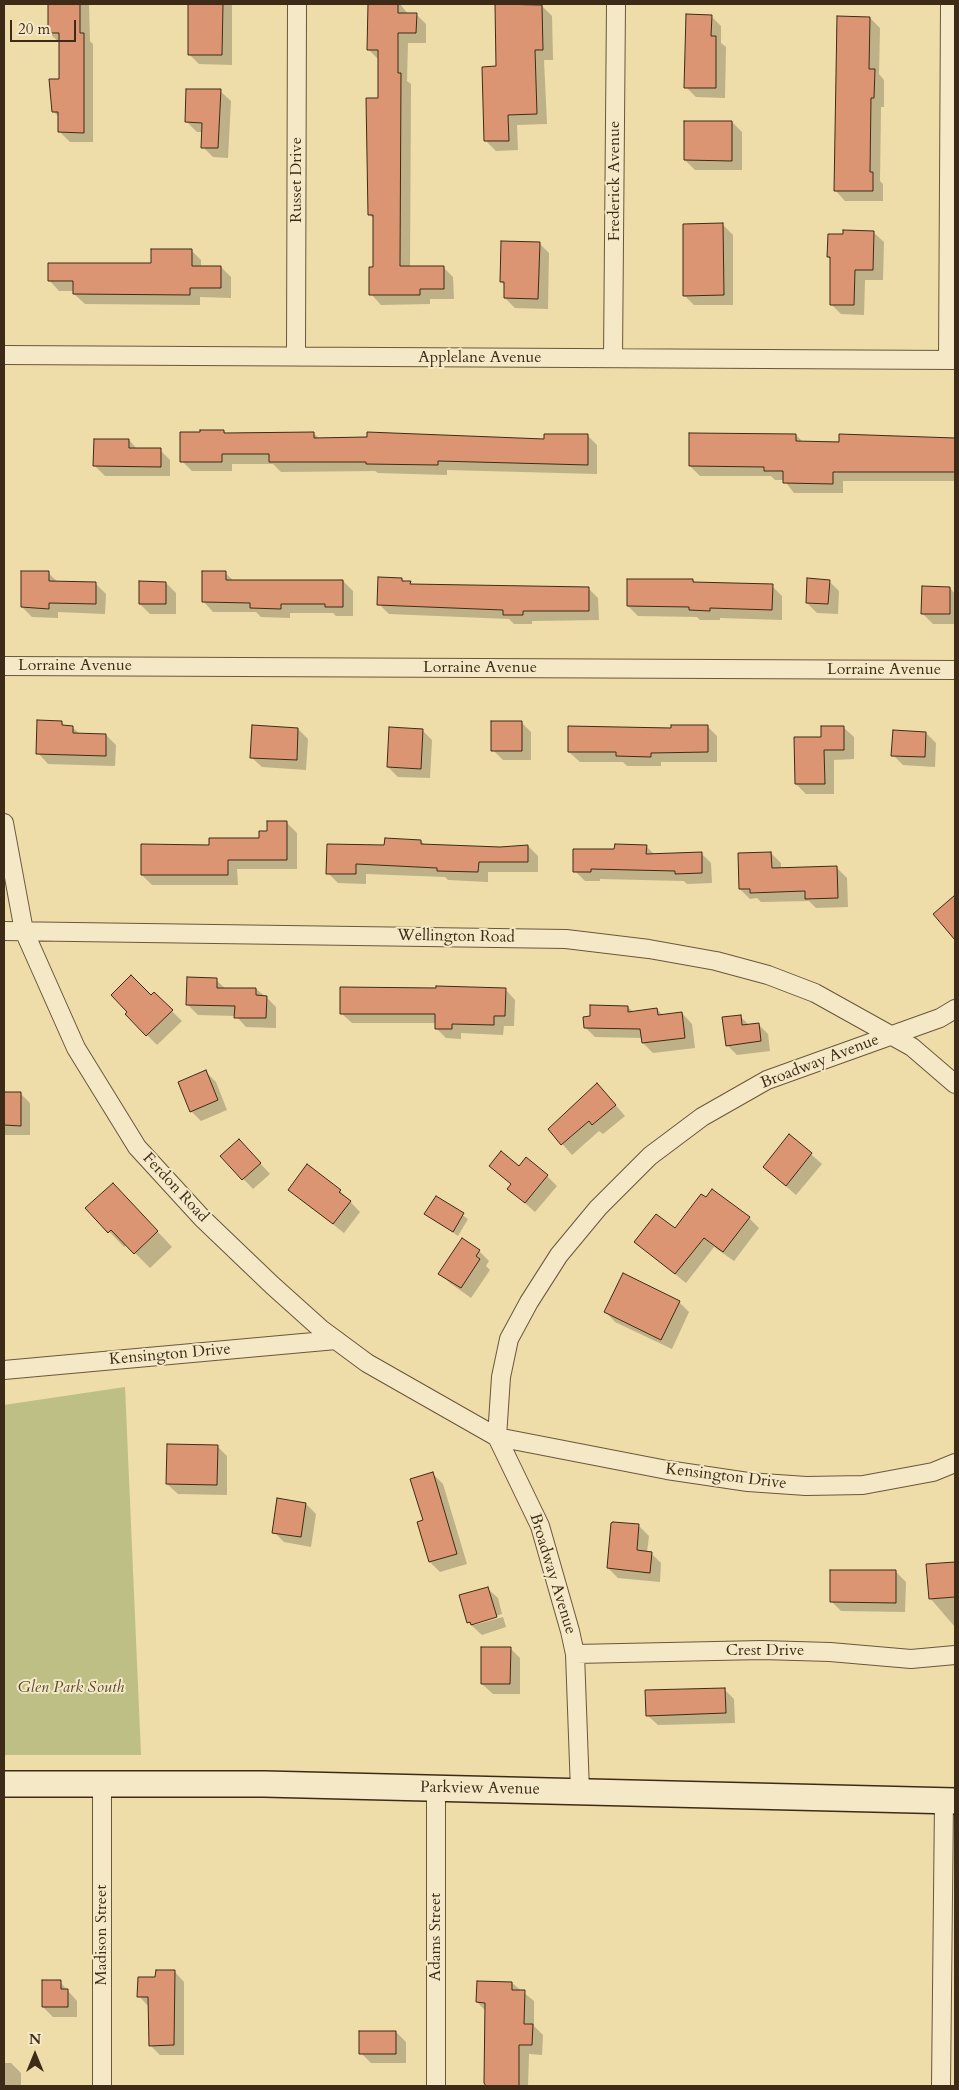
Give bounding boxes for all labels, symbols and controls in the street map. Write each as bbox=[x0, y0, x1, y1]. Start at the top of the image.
scale bar bbox=[12, 10, 79, 42]
text: 20 m bbox=[18, 19, 50, 39]
street label: Frederick Avenue bbox=[605, 121, 625, 241]
street label: Russet Drive bbox=[287, 137, 307, 223]
street label: Applelane Avenue bbox=[418, 348, 542, 368]
street label: Lorraine Avenue bbox=[18, 656, 132, 676]
street label: Lorraine Avenue bbox=[423, 658, 537, 678]
street label: Lorraine Avenue bbox=[827, 660, 941, 680]
street label: Wellington Road bbox=[397, 926, 515, 948]
street label: Broadway Avenue bbox=[758, 1031, 882, 1093]
street label: Ferdon Road bbox=[138, 1149, 212, 1227]
street label: Kensington Drive bbox=[108, 1340, 232, 1370]
street label: Kensington Drive bbox=[664, 1460, 788, 1494]
street label: Broadway Avenue bbox=[525, 1511, 579, 1637]
street label: Crest Drive bbox=[726, 1641, 804, 1661]
park label: Glen Park South bbox=[18, 1678, 124, 1698]
street label: Parkview Avenue bbox=[420, 1778, 540, 1800]
street label: Madison Street bbox=[92, 1885, 112, 1985]
street label: Adams Street bbox=[426, 1893, 446, 1981]
north arrow bbox=[10, 2030, 60, 2080]
text: N bbox=[29, 2030, 41, 2049]

